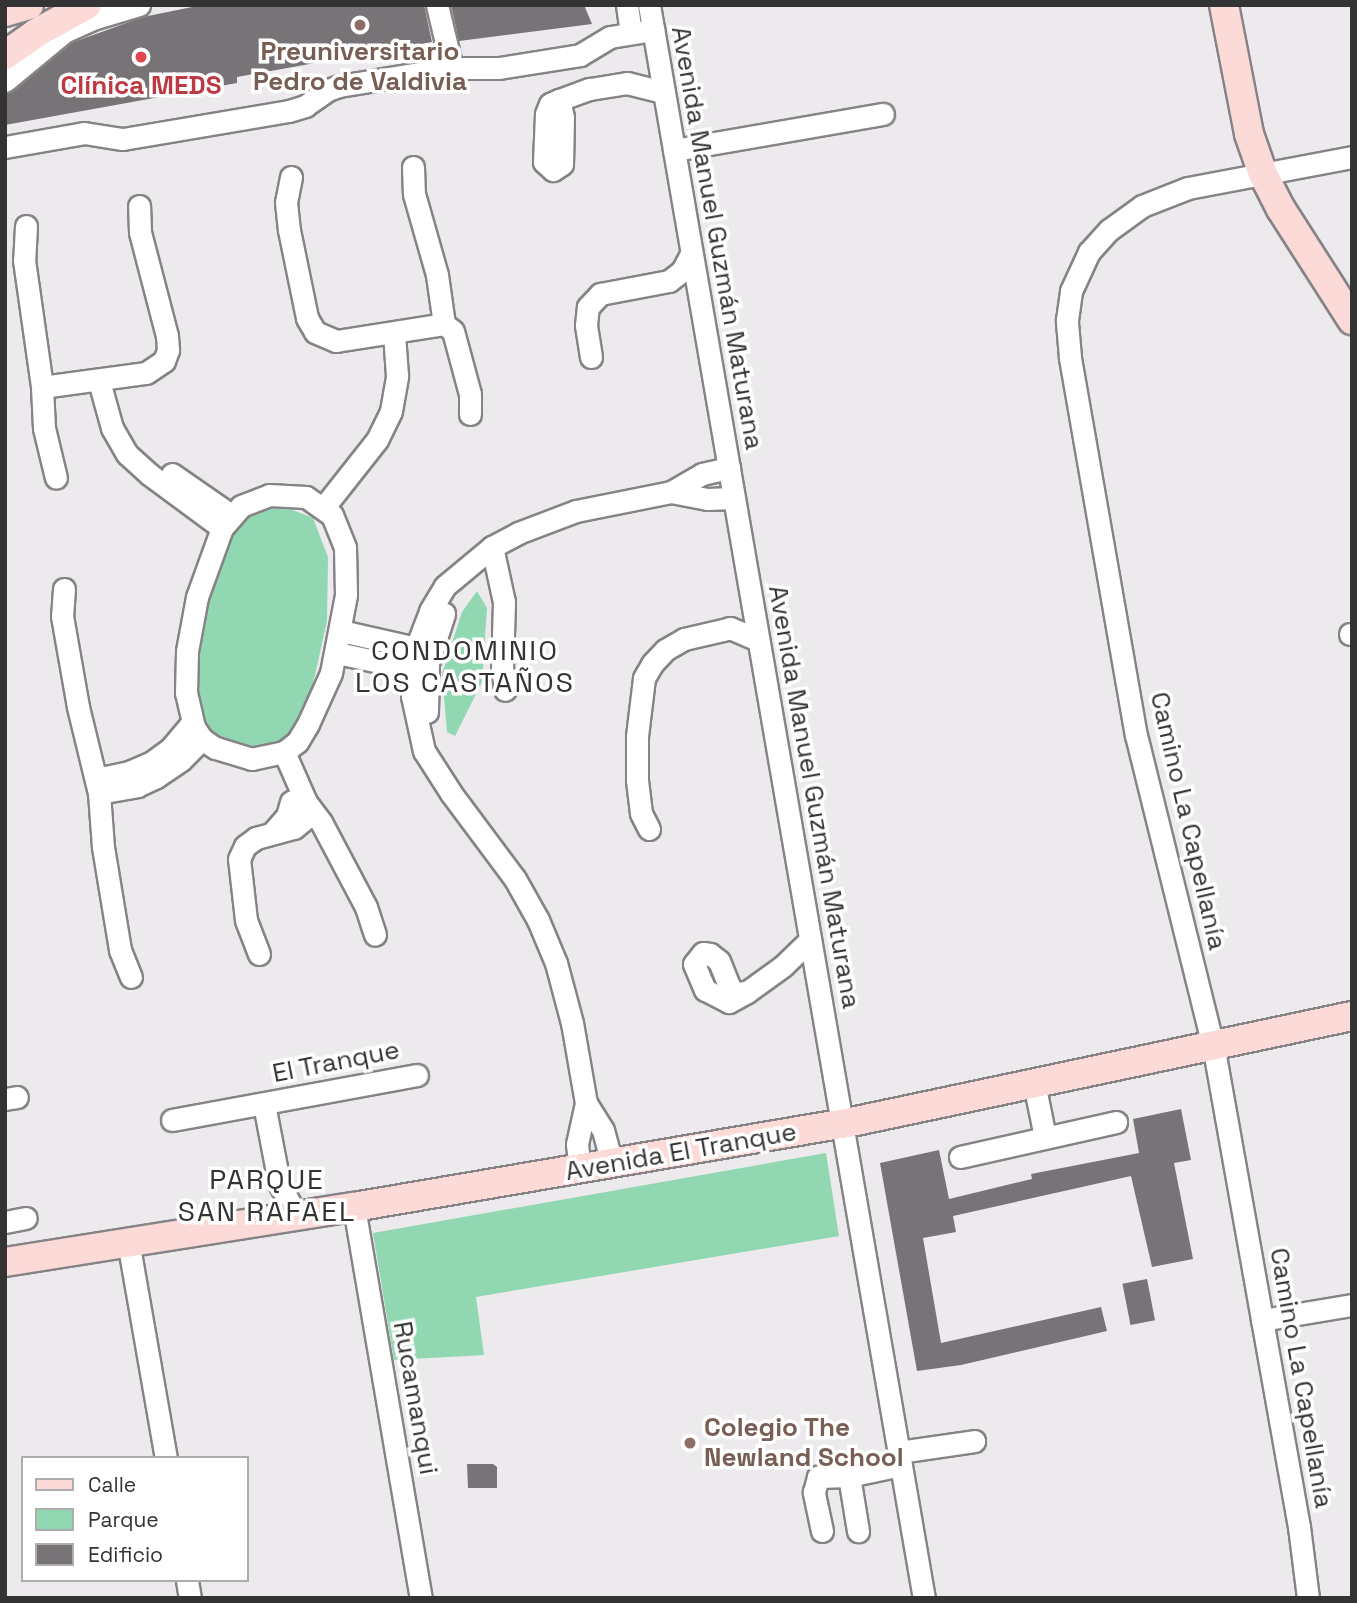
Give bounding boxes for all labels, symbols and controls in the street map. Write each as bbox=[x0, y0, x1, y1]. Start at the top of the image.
marker: Preuniversitario Pedro de Valdivia bbox=[352, 17, 368, 33]
street label: Avenida Manuel Guzmán Maturana bbox=[664, 24, 770, 452]
place label: Preuniversitario Pedro de Valdivia bbox=[253, 36, 467, 98]
marker: Clínica MEDS bbox=[131, 47, 151, 67]
place label: Clínica MEDS bbox=[61, 70, 221, 102]
street label: Avenida Manuel Guzmán Maturana bbox=[761, 583, 867, 1011]
district label: CONDOMINIO LOS CASTAÑOS bbox=[357, 633, 573, 699]
street label: Camino La Capellanía bbox=[1143, 689, 1233, 953]
street label: El Tranque bbox=[270, 1034, 402, 1090]
street label: Avenida El Tranque bbox=[563, 1116, 799, 1188]
district label: PARQUE SAN RAFAEL bbox=[179, 1162, 355, 1228]
street label: Camino La Capellanía bbox=[1263, 1245, 1339, 1511]
street label: Rucamanqui bbox=[386, 1319, 444, 1477]
place label: Colegio The Newland School bbox=[704, 1412, 904, 1474]
marker: Colegio The Newland School bbox=[682, 1435, 698, 1451]
legend bbox=[21, 1456, 248, 1582]
text: Calle bbox=[88, 1471, 136, 1498]
text: Parque bbox=[88, 1506, 159, 1533]
text: Edificio bbox=[88, 1541, 163, 1568]

